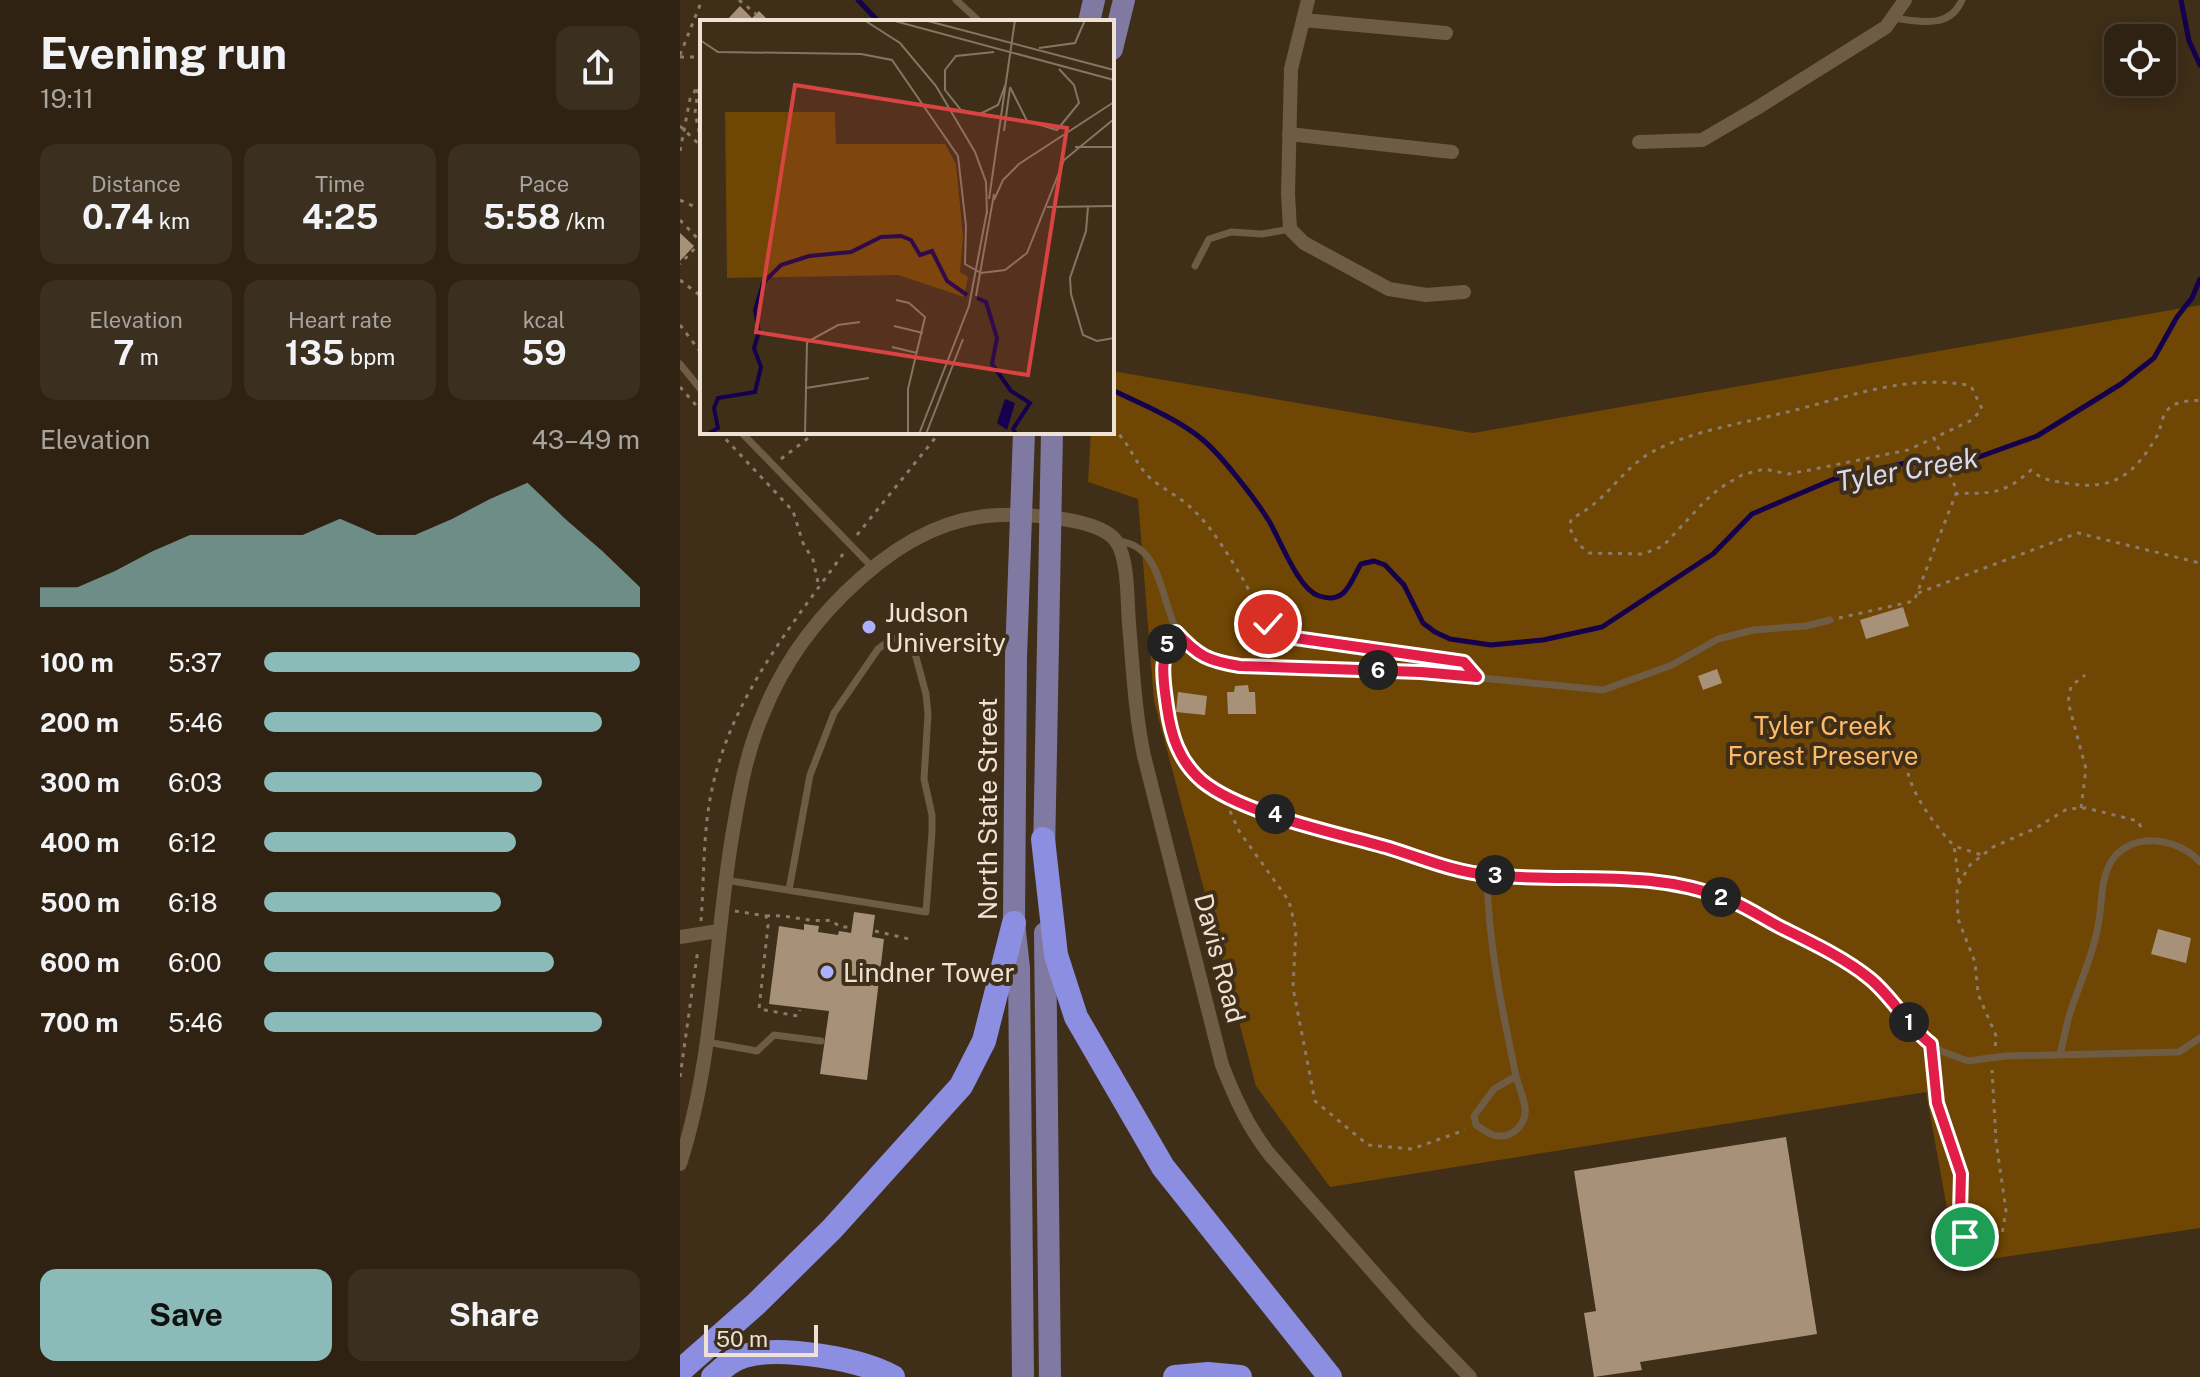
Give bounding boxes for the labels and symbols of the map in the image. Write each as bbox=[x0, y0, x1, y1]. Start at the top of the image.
inset map bbox=[700, 20, 1114, 434]
water label: Tyler Creek bbox=[1833, 440, 1981, 498]
pin bbox=[1234, 590, 1302, 658]
place label: Judson University bbox=[885, 597, 1006, 658]
marker: Judson University bbox=[860, 618, 878, 636]
pin: 5 bbox=[1147, 624, 1187, 664]
pin: 6 bbox=[1358, 650, 1398, 690]
street label: North State Street bbox=[972, 698, 1003, 920]
park label: Tyler Creek Forest Preserve bbox=[1728, 710, 1918, 771]
pin: 4 bbox=[1255, 794, 1295, 834]
pin: 3 bbox=[1475, 855, 1515, 895]
pin: 2 bbox=[1701, 877, 1741, 917]
street label: Davis Road bbox=[1188, 890, 1252, 1026]
place label: Lindner Tower bbox=[843, 957, 1015, 988]
marker: Lindner Tower bbox=[818, 963, 836, 981]
pin: 1 bbox=[1889, 1002, 1929, 1042]
pin bbox=[1931, 1203, 1999, 1271]
scale bar bbox=[704, 1321, 818, 1357]

